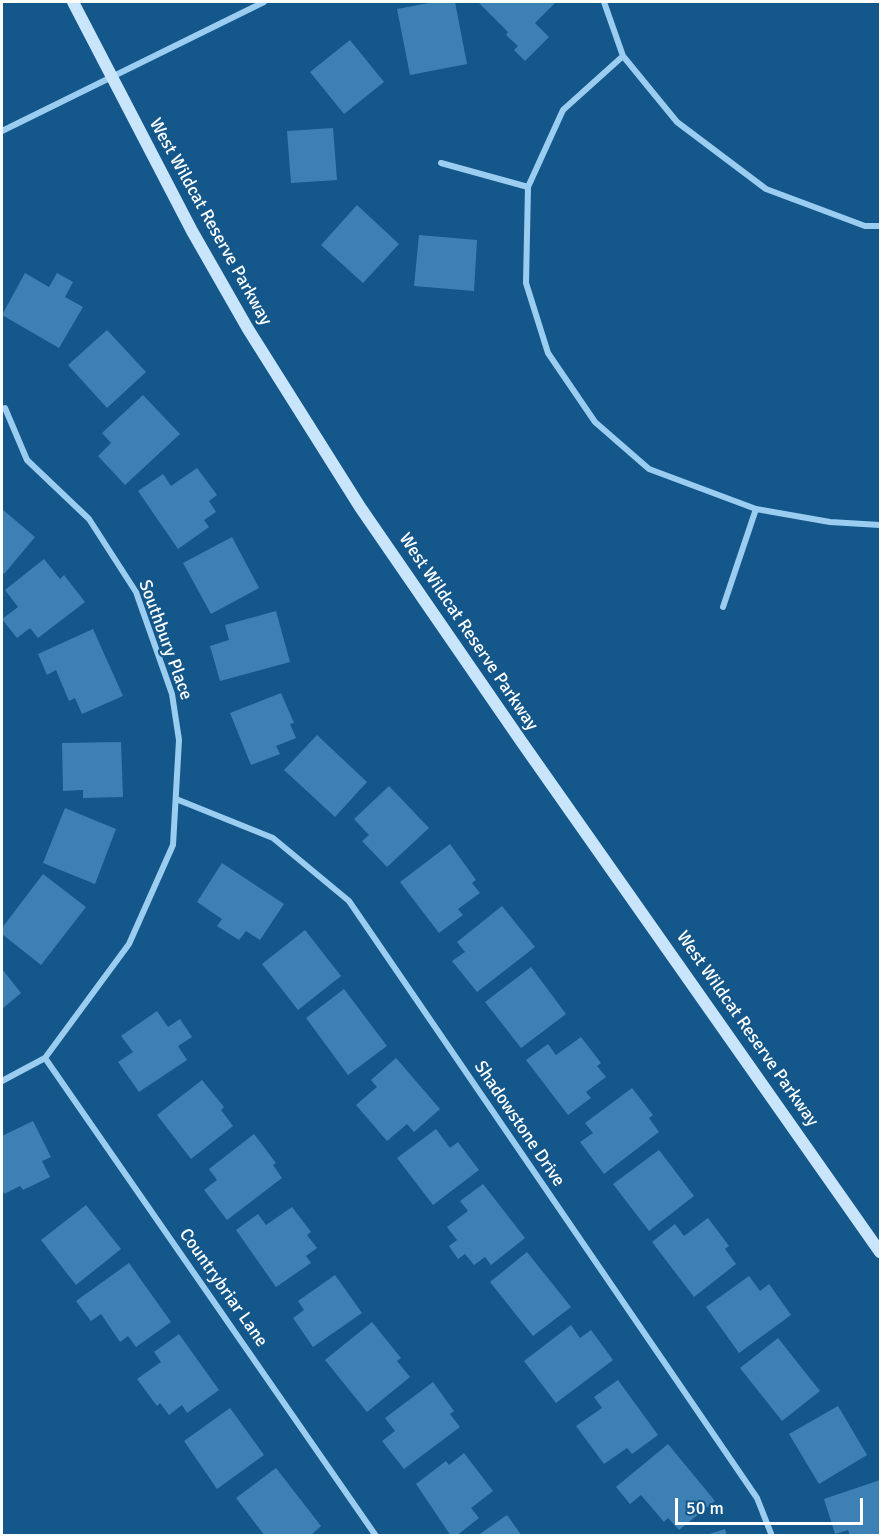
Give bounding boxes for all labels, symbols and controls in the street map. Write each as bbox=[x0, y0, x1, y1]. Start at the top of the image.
street label: West Wildcat Reserve Parkway bbox=[144, 115, 276, 329]
street label: West Wildcat Reserve Parkway bbox=[394, 529, 542, 735]
street label: Southbury Place bbox=[133, 577, 197, 703]
street label: West Wildcat Reserve Parkway bbox=[671, 927, 823, 1131]
street label: Shadowstone Drive bbox=[469, 1057, 569, 1191]
street label: Countrybriar Lane bbox=[174, 1225, 272, 1351]
scale bar bbox=[678, 1486, 866, 1524]
text: 50 m bbox=[686, 1497, 724, 1519]

